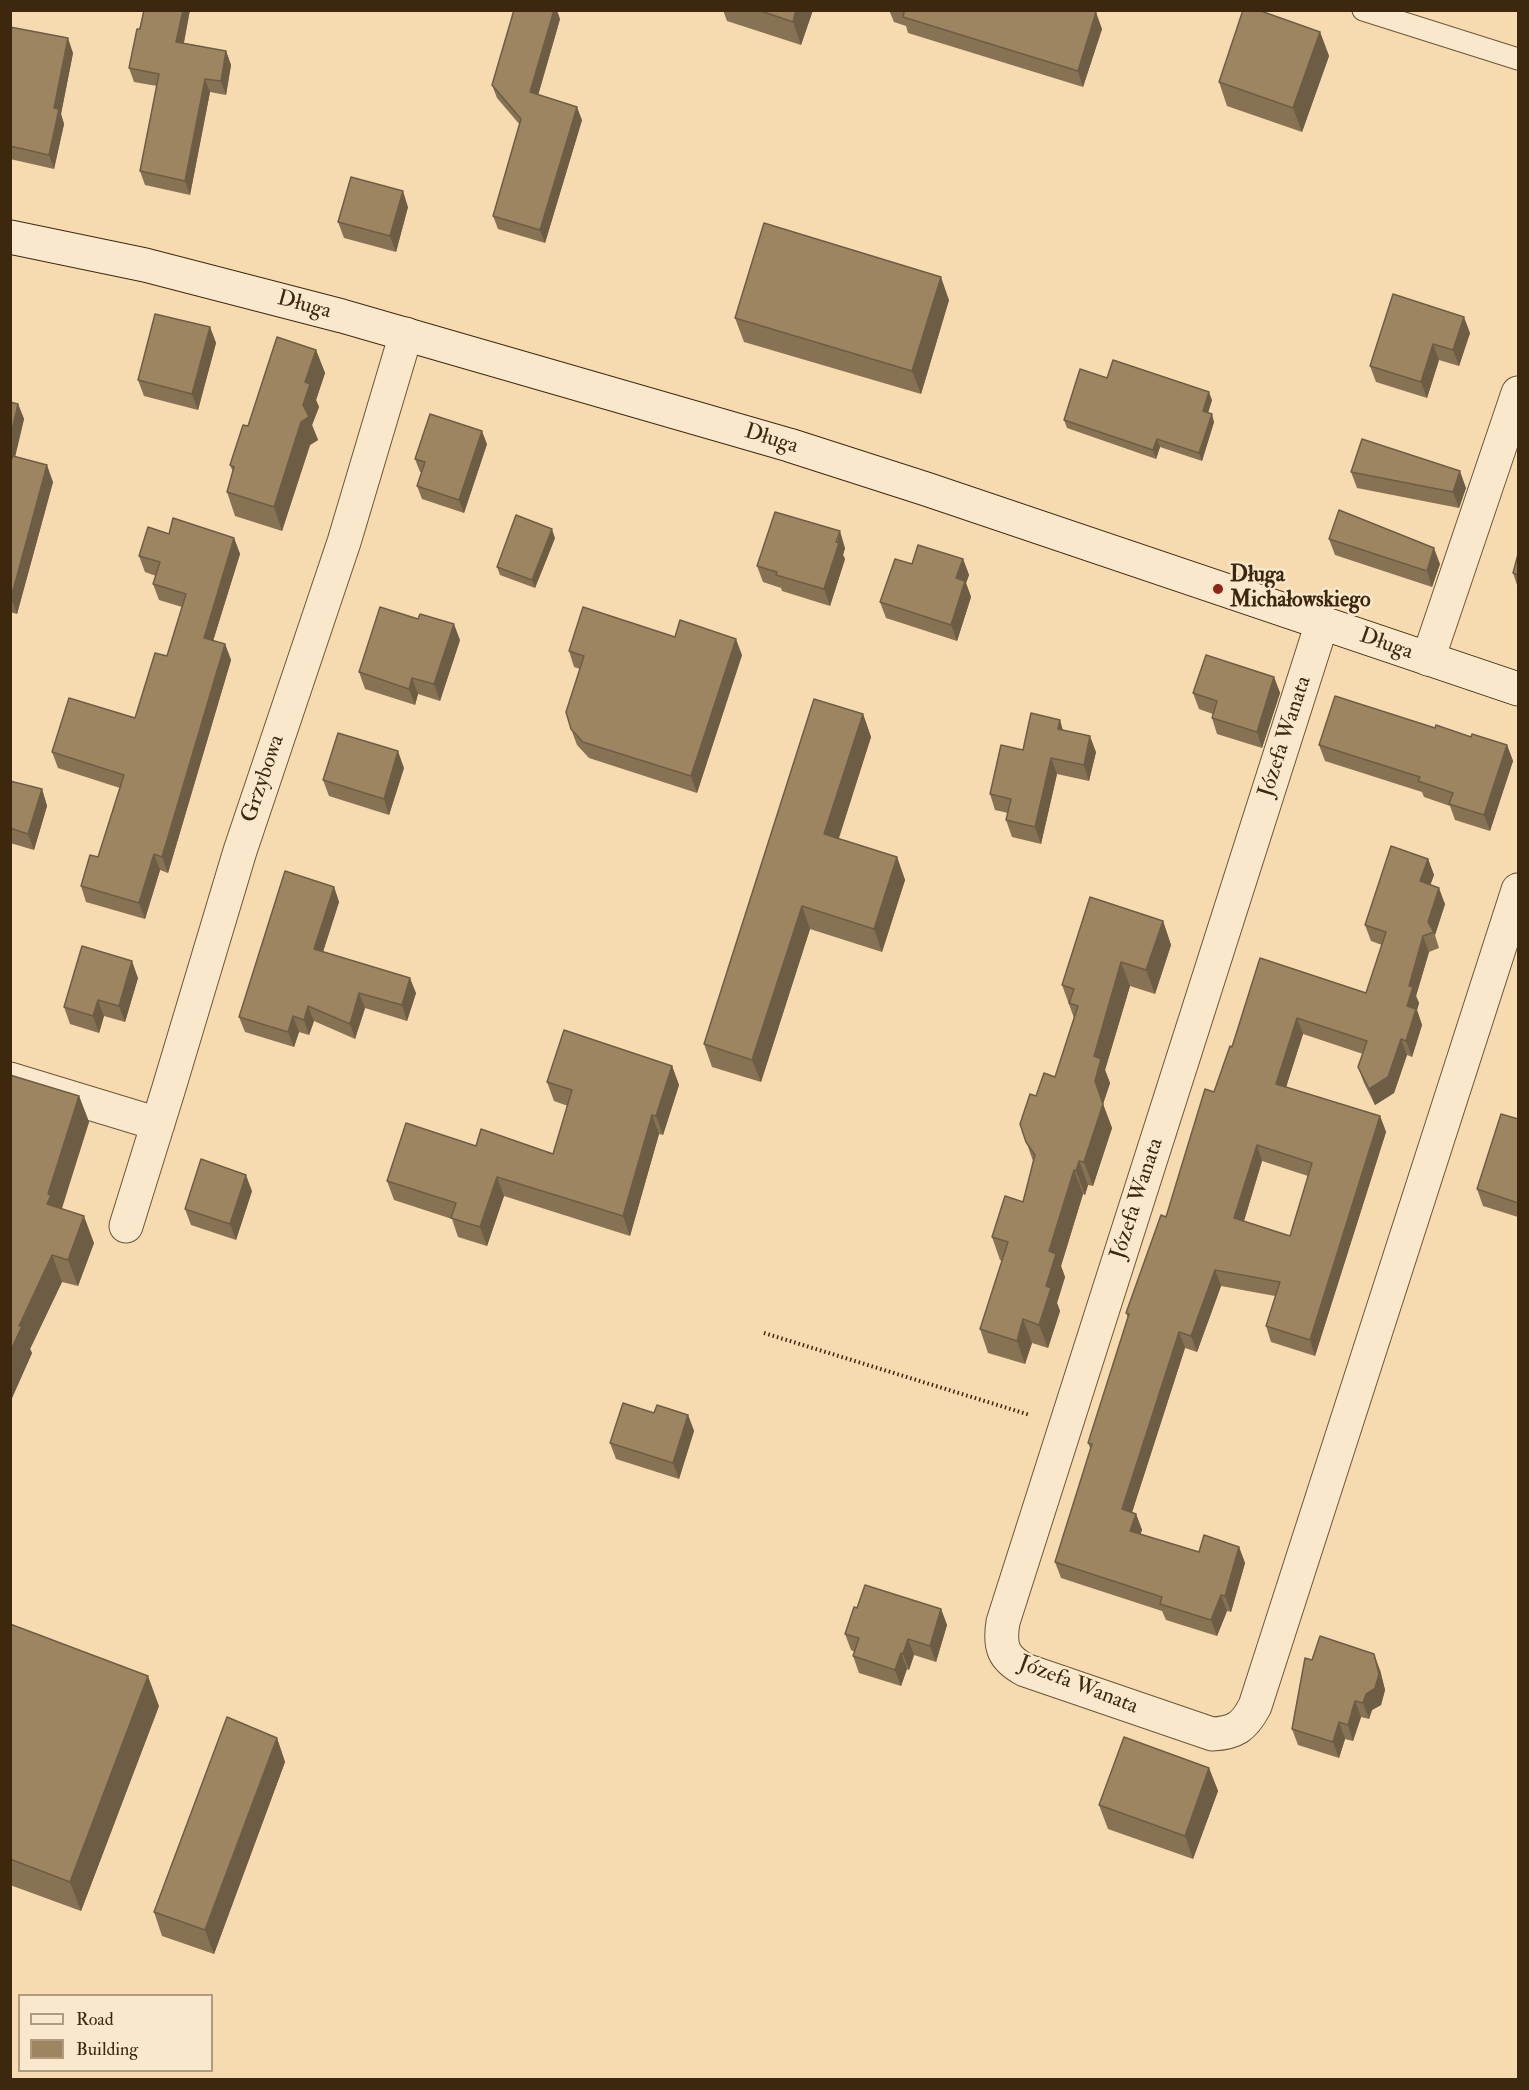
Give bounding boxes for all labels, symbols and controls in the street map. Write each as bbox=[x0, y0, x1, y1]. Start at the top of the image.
street label: Długa bbox=[274, 286, 334, 326]
street label: Długa bbox=[741, 419, 801, 461]
place label: Długa Michałowskiego bbox=[1230, 563, 1370, 614]
marker: Długa Michałowskiego bbox=[1211, 582, 1225, 596]
street label: Długa bbox=[1356, 624, 1416, 666]
street label: Józefa Wanata bbox=[1254, 673, 1318, 801]
street label: Grzybowa bbox=[237, 732, 291, 826]
street label: Józefa Wanata bbox=[1106, 1135, 1170, 1263]
street label: Józefa Wanata bbox=[1015, 1651, 1141, 1721]
legend bbox=[18, 1994, 213, 2072]
text: Road bbox=[76, 2008, 114, 2031]
text: Building bbox=[76, 2038, 138, 2061]

